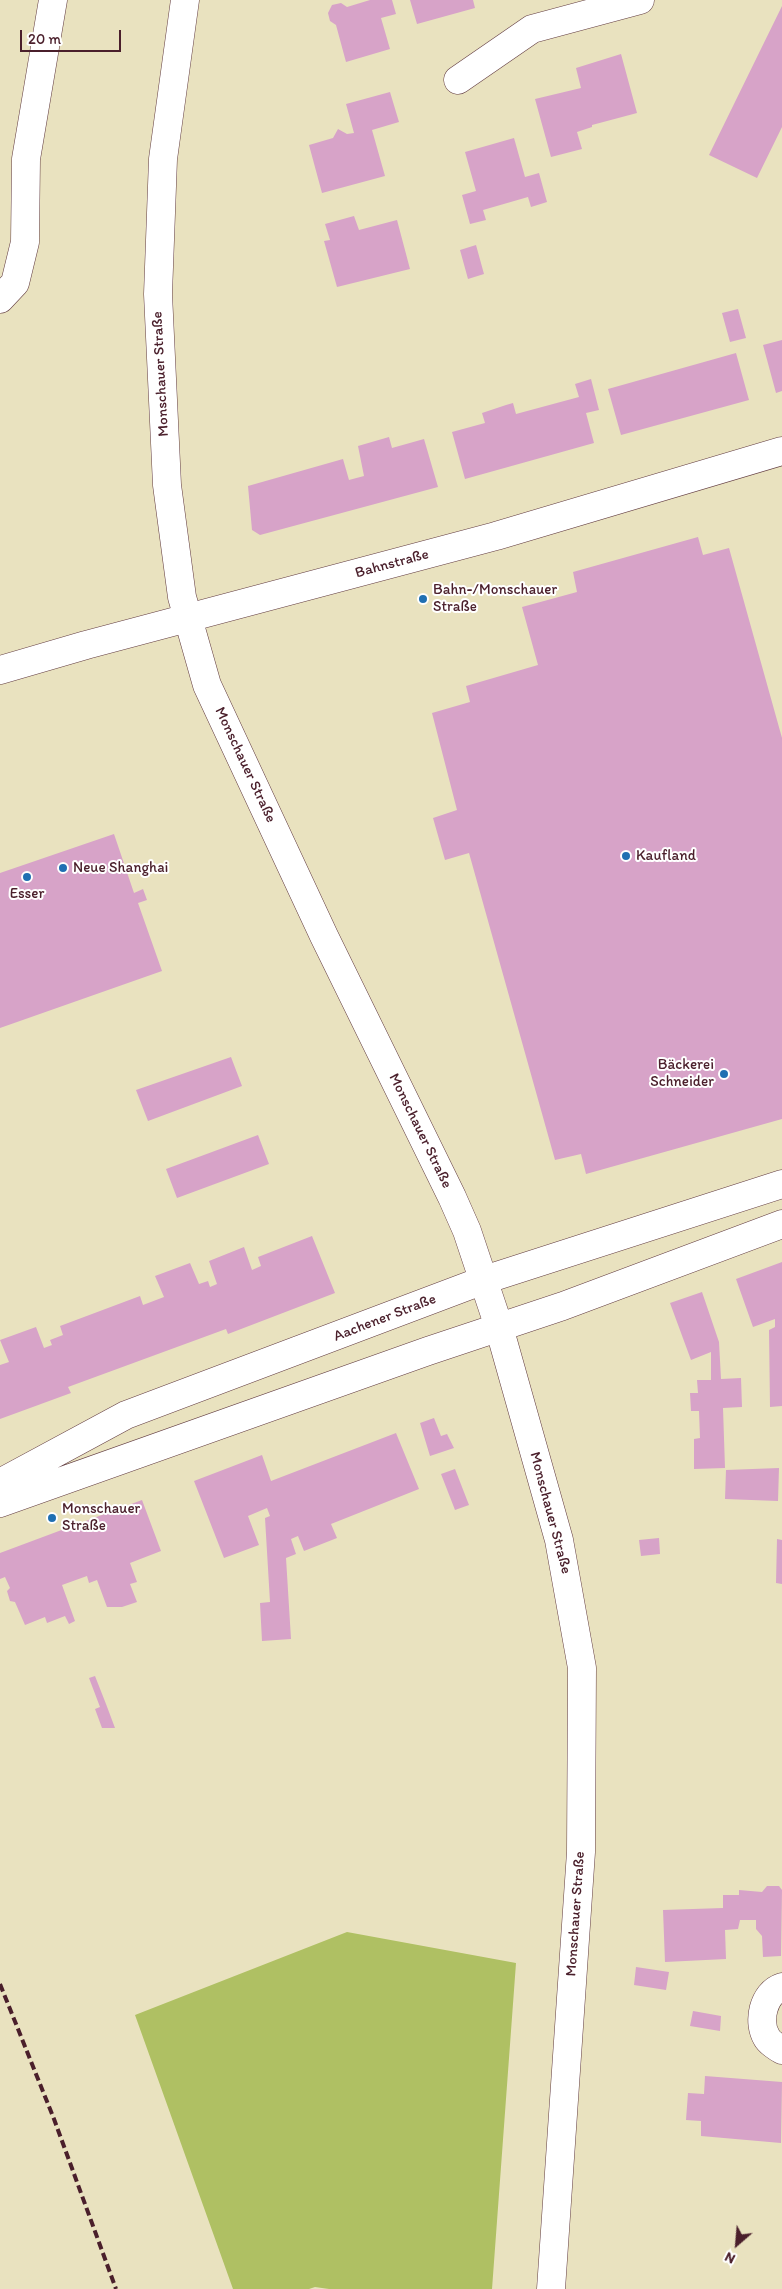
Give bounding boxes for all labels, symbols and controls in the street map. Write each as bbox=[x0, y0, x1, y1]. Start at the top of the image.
scale bar bbox=[22, 20, 124, 52]
text: 20 m bbox=[28, 30, 61, 48]
street label: Monschauer Straße bbox=[149, 311, 173, 437]
street label: Bahnstraße bbox=[353, 546, 431, 582]
place label: Bahn-/Monschauer Straße bbox=[433, 581, 557, 616]
marker: Bahn-/Monschauer Straße bbox=[417, 593, 429, 605]
street label: Monschauer Straße bbox=[210, 704, 280, 826]
place label: Kaufland bbox=[636, 847, 696, 865]
marker: Kaufland bbox=[620, 850, 632, 862]
place label: Neue Shanghai bbox=[73, 859, 168, 877]
marker: Neue Shanghai bbox=[57, 862, 69, 874]
marker: Esser bbox=[21, 871, 33, 883]
place label: Esser bbox=[10, 885, 44, 903]
place label: Bäckerei Schneider bbox=[650, 1056, 714, 1091]
marker: Bäckerei Schneider bbox=[718, 1068, 730, 1080]
street label: Monschauer Straße bbox=[384, 1071, 456, 1191]
street label: Aachener Straße bbox=[331, 1290, 439, 1346]
street label: Monschauer Straße bbox=[525, 1450, 575, 1576]
place label: Monschauer Straße bbox=[62, 1500, 140, 1535]
marker: Monschauer Straße bbox=[46, 1512, 58, 1524]
street label: Monschauer Straße bbox=[563, 1851, 589, 1977]
north arrow bbox=[712, 2219, 762, 2269]
text: N bbox=[722, 2248, 738, 2268]

